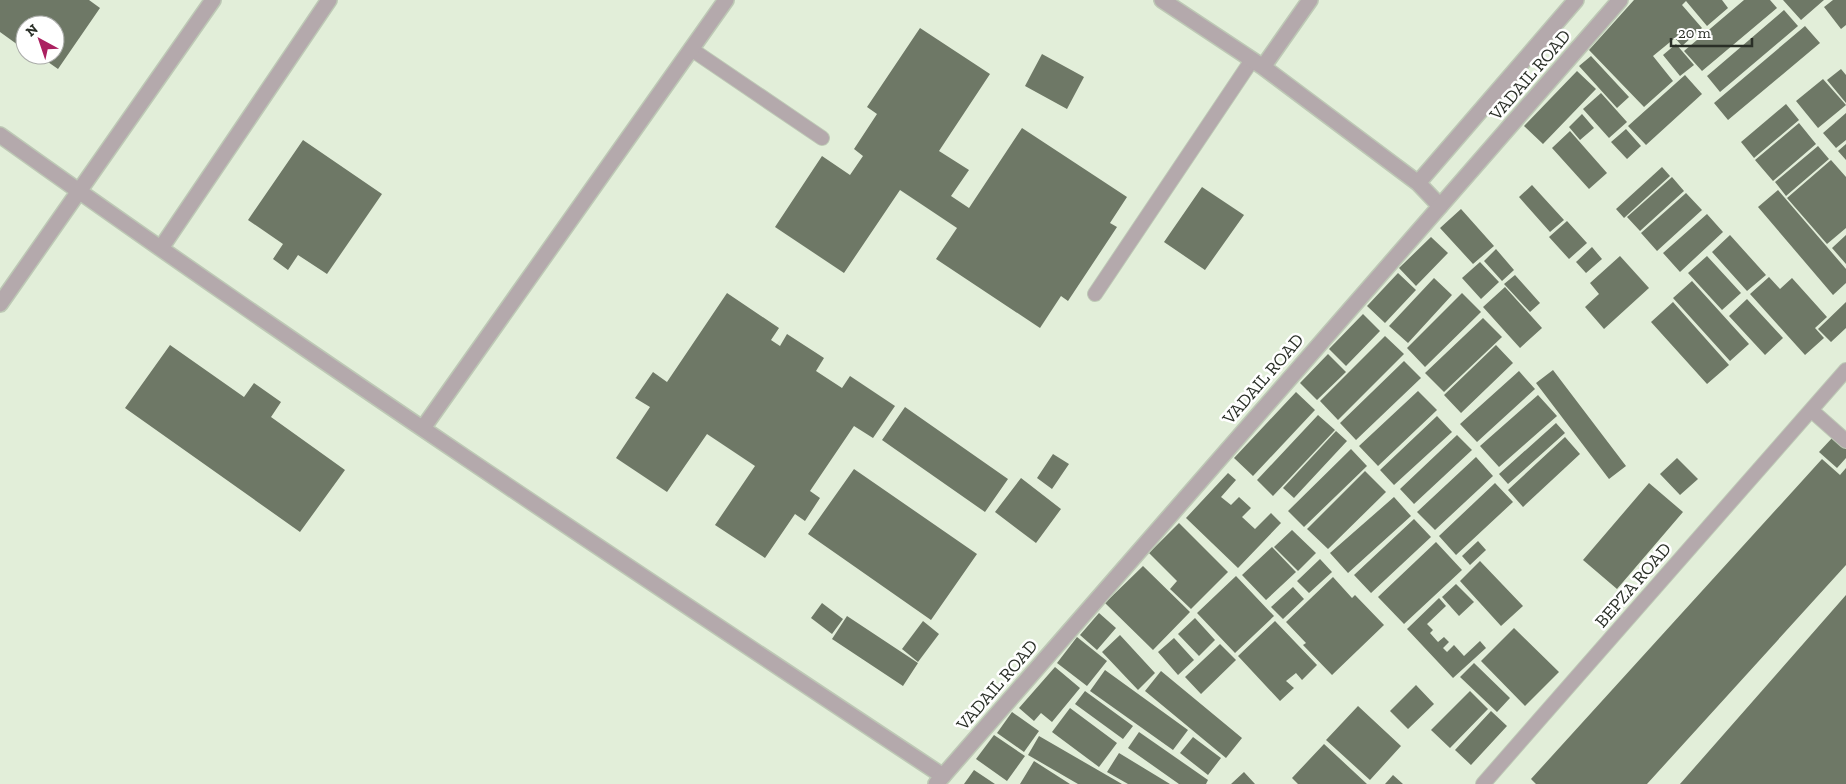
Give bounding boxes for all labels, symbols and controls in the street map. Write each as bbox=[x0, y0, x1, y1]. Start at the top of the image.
north arrow bbox=[15, 15, 65, 65]
scale bar bbox=[1671, 15, 1752, 47]
text: N bbox=[22, 20, 42, 40]
text: 20 m bbox=[1678, 24, 1711, 42]
street label: VADAIL ROAD bbox=[1484, 25, 1575, 126]
street label: VADAIL ROAD bbox=[1217, 329, 1308, 430]
street label: BEPZA ROAD bbox=[1590, 538, 1676, 632]
street label: VADAIL ROAD bbox=[951, 635, 1042, 736]

